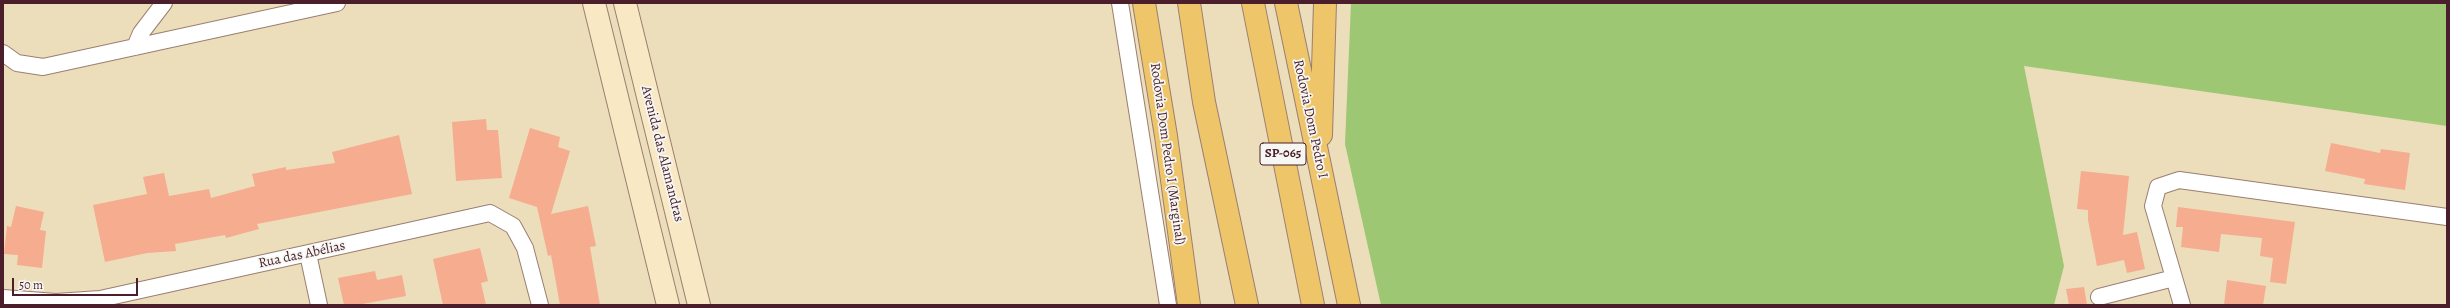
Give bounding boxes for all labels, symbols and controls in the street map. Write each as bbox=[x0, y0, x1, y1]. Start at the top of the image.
street label: Rodovia Dom Pedro I bbox=[1289, 58, 1331, 180]
street label: Rodovia Dom Pedro I (Marginal) bbox=[1146, 62, 1188, 246]
street label: Avenida das Alamandras bbox=[637, 84, 687, 224]
road number: SP-065 bbox=[1260, 143, 1306, 165]
street label: Rua das Abélias bbox=[257, 238, 347, 272]
scale bar bbox=[14, 270, 140, 296]
text: 50 m bbox=[19, 277, 43, 293]

